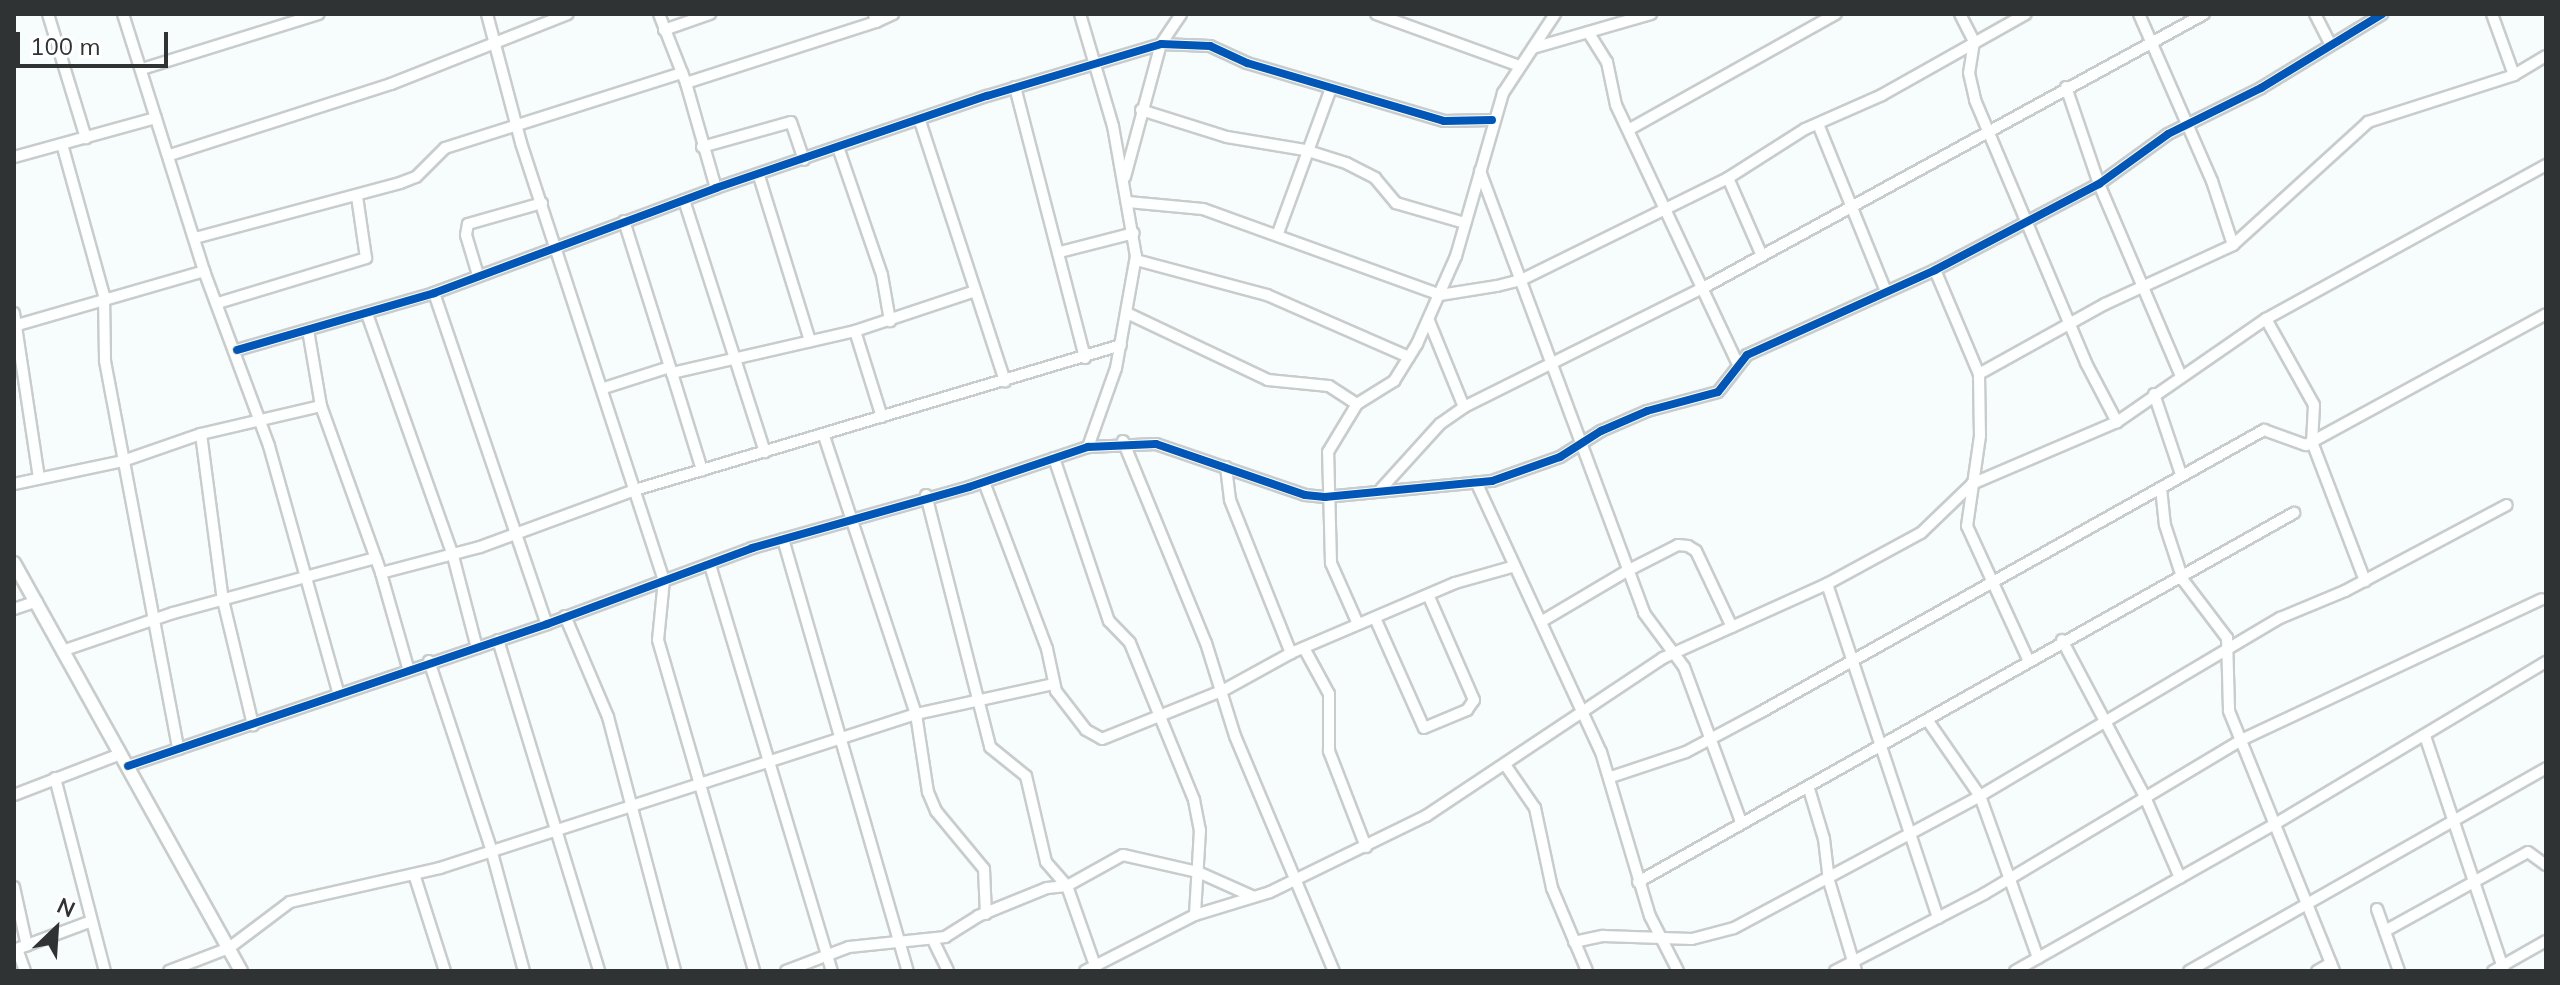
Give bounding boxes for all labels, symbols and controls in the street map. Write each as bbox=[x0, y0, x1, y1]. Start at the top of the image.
scale bar bbox=[20, 16, 172, 66]
text: 100 m bbox=[30, 31, 101, 61]
north arrow bbox=[16, 889, 96, 969]
text: N bbox=[53, 891, 80, 923]

